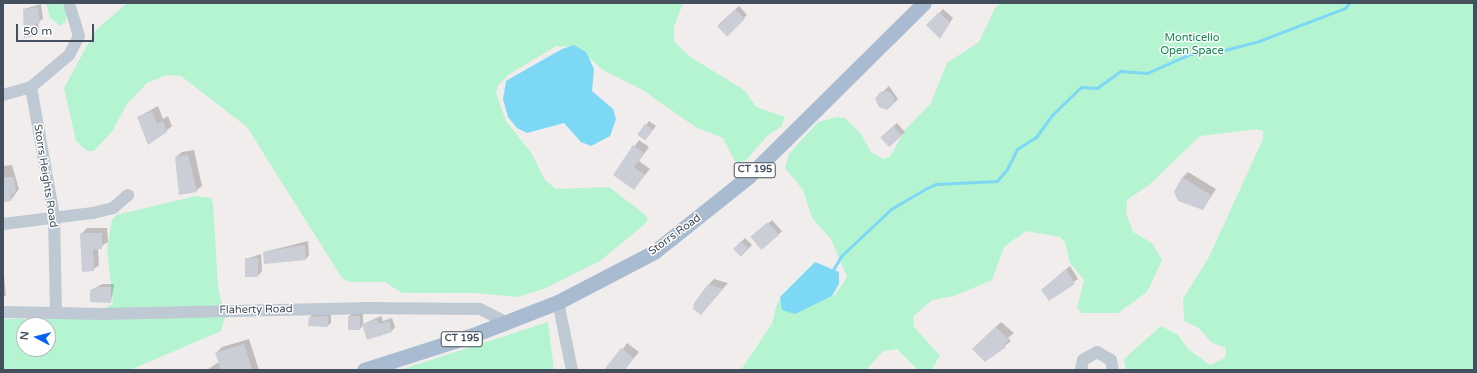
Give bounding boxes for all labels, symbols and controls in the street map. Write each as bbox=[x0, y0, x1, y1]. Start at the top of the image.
scale bar bbox=[18, 16, 96, 42]
text: 50 m bbox=[23, 24, 52, 38]
park label: Monticello Open Space bbox=[1160, 32, 1224, 58]
street label: Storrs Heights Road bbox=[30, 123, 60, 229]
road number: CT 195 bbox=[733, 162, 777, 178]
street label: Storrs Road bbox=[646, 212, 704, 258]
street label: Flaherty Road bbox=[219, 303, 293, 317]
north arrow bbox=[16, 317, 56, 357]
text: N bbox=[18, 330, 32, 341]
road number: CT 195 bbox=[440, 331, 484, 347]

